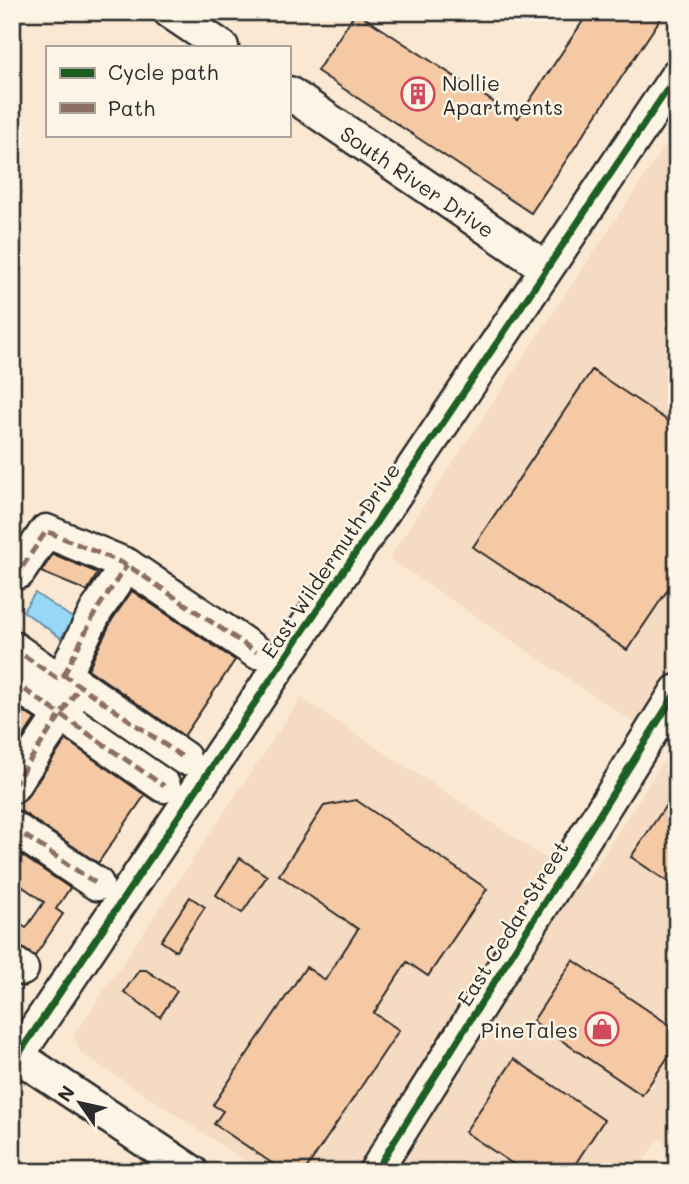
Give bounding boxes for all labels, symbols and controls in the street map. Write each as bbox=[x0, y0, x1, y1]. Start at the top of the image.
legend bbox=[46, 46, 290, 136]
text: Cycle path bbox=[108, 58, 218, 85]
place label: Nollie Apartments bbox=[442, 69, 563, 120]
building icon: Nollie Apartments bbox=[399, 75, 437, 113]
text: Path bbox=[108, 94, 155, 121]
street label: South River Drive bbox=[336, 119, 500, 243]
street label: East Wildermuth Drive bbox=[255, 457, 405, 663]
street label: East Cedar Street bbox=[450, 835, 574, 1011]
shop icon: PineTales bbox=[583, 1010, 621, 1048]
place label: PineTales bbox=[481, 1016, 578, 1043]
north arrow bbox=[46, 1068, 116, 1138]
text: N bbox=[51, 1080, 80, 1106]

